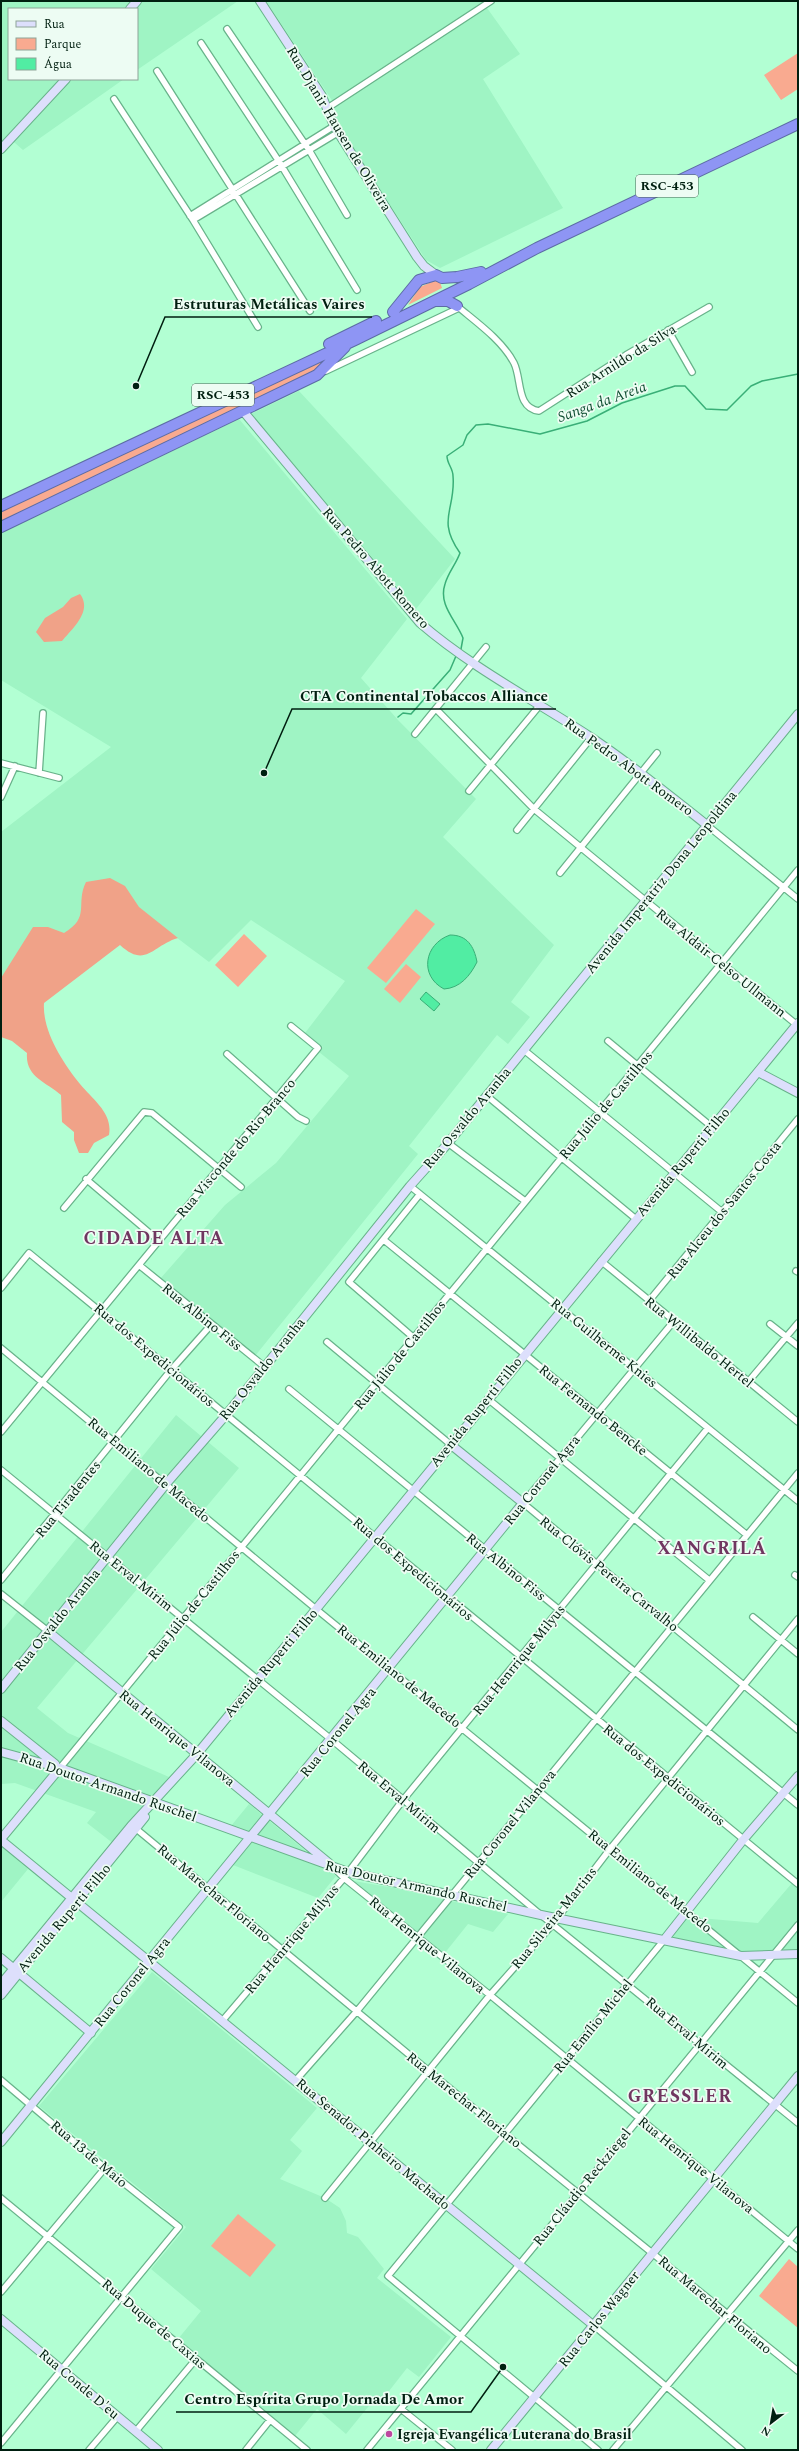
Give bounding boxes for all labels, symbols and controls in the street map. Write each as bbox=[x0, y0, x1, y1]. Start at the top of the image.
legend bbox=[8, 8, 138, 80]
text: Rua bbox=[44, 15, 65, 34]
text: Parque bbox=[44, 35, 81, 54]
street label: Rua Djanir Hausen de Oliveira bbox=[281, 42, 397, 216]
text: Água bbox=[44, 55, 72, 74]
road number: RSC-453 bbox=[636, 175, 698, 197]
callout: Estruturas Metálicas Vaires bbox=[165, 290, 372, 317]
text: Estruturas Metálicas Vaires bbox=[173, 293, 365, 316]
street label: Rua Arnildo da Silva bbox=[562, 318, 680, 403]
water label: Sanga da Areia bbox=[554, 375, 650, 429]
road number: RSC-453 bbox=[192, 384, 254, 406]
street label: Rua Pedro Abott Romero bbox=[317, 503, 435, 633]
callout: CTA Continental Tobaccos Alliance bbox=[292, 682, 556, 709]
text: CTA Continental Tobaccos Alliance bbox=[300, 685, 548, 708]
street label: Rua Pedro Abott Romero bbox=[560, 713, 698, 821]
street label: Avenida Imperatriz Dona Leopoldina bbox=[580, 786, 742, 978]
street label: Rua Aldair Celso Ullmann bbox=[651, 904, 791, 1022]
street label: Rua Júlio de Castilhos bbox=[554, 1046, 658, 1164]
street label: Rua Osvaldo Aranha bbox=[418, 1062, 516, 1174]
street label: Rua Visconde do Rio Branco bbox=[171, 1074, 301, 1222]
street label: Avenida Ruperti Filho bbox=[631, 1103, 735, 1221]
street label: Rua Alceu dos Santos Costa bbox=[662, 1136, 786, 1283]
district label: CIDADE ALTA bbox=[84, 1225, 224, 1252]
street label: Rua Albino Fiss bbox=[157, 1278, 247, 1356]
street label: Rua Willibaldo Hertel bbox=[640, 1291, 758, 1393]
street label: Rua Guilherme Knies bbox=[546, 1293, 662, 1393]
street label: Rua Júlio de Castilhos bbox=[349, 1295, 451, 1415]
street label: Rua dos Expedicionários bbox=[89, 1298, 219, 1412]
street label: Rua Osvaldo Aranha bbox=[214, 1313, 310, 1425]
street label: Avenida Ruperti Filho bbox=[425, 1352, 527, 1472]
street label: Rua Fernando Bencke bbox=[534, 1359, 652, 1461]
street label: Rua Emiliano de Macedo bbox=[83, 1412, 215, 1528]
street label: Rua Coronel Agra bbox=[499, 1430, 585, 1530]
street label: Rua Tiradentes bbox=[30, 1456, 106, 1542]
street label: Rua Clóvis Pereira Carvalho bbox=[535, 1511, 683, 1637]
street label: Rua dos Expedicionários bbox=[348, 1512, 478, 1626]
street label: Rua Albino Fiss bbox=[461, 1528, 551, 1606]
street label: Rua Erval Mirim bbox=[84, 1535, 178, 1617]
district label: XANGRILÁ bbox=[657, 1535, 767, 1562]
street label: Rua Júlio de Castilhos bbox=[143, 1545, 245, 1665]
street label: Rua Osvaldo Aranha bbox=[9, 1564, 105, 1676]
street label: Rua Henrrique Milyus bbox=[468, 1600, 570, 1720]
street label: Avenida Ruperti Filho bbox=[219, 1604, 323, 1722]
street label: Rua Emiliano de Macedo bbox=[332, 1619, 466, 1733]
street label: Rua Coronel Agra bbox=[295, 1682, 381, 1782]
street label: Rua Henrique Vilanova bbox=[114, 1684, 240, 1792]
street label: Rua dos Expedicionários bbox=[598, 1719, 730, 1831]
street label: Rua Doutor Armando Ruschel bbox=[17, 1747, 199, 1827]
street label: Rua Erval Mirim bbox=[353, 1756, 445, 1838]
street label: Rua Coronel Vilanova bbox=[459, 1765, 561, 1883]
street label: Rua Emiliano de Macedo bbox=[583, 1824, 717, 1938]
street label: Rua Marechar Floriano bbox=[152, 1839, 276, 1947]
street label: Rua Doutor Armando Ruschel bbox=[323, 1855, 509, 1917]
street label: Avenida Ruperti Filho bbox=[12, 1859, 116, 1977]
street label: Rua Silveira Martins bbox=[506, 1862, 602, 1974]
street label: Rua Henrrique Milyus bbox=[240, 1880, 344, 1998]
street label: Rua Henrique Vilanova bbox=[364, 1891, 490, 1999]
street label: Rua Coronel Agra bbox=[89, 1932, 175, 2032]
street label: Rua Emílio Michel bbox=[548, 1974, 638, 2078]
street label: Rua Erval Mirim bbox=[641, 1992, 733, 2074]
street label: Rua Marechar Floriano bbox=[402, 2047, 526, 2153]
street label: Rua Senador Pinheiro Machado bbox=[291, 2073, 455, 2215]
district label: GRESSLER bbox=[628, 2083, 732, 2110]
street label: Rua Henrique Vilanova bbox=[633, 2111, 759, 2219]
street label: Rua 13 de Maio bbox=[46, 2115, 132, 2193]
street label: Rua Cláudio Reckziegel bbox=[528, 2123, 636, 2251]
street label: Rua Marechar Floriano bbox=[653, 2251, 777, 2359]
street label: Rua Carlos Wagner bbox=[553, 2266, 645, 2372]
street label: Rua Duque de Caxias bbox=[97, 2274, 211, 2374]
street label: Rua Conde D'eu bbox=[34, 2344, 124, 2424]
callout: Centro Espírita Grupo Jornada De Amor bbox=[176, 2385, 471, 2412]
text: Centro Espírita Grupo Jornada De Amor bbox=[184, 2388, 464, 2411]
north arrow bbox=[751, 2403, 791, 2443]
text: N bbox=[758, 2422, 774, 2441]
place label: Igreja Evangélica Luterana do Brasil bbox=[397, 2424, 632, 2445]
marker: Igreja Evangélica Luterana do Brasil bbox=[384, 2429, 394, 2439]

